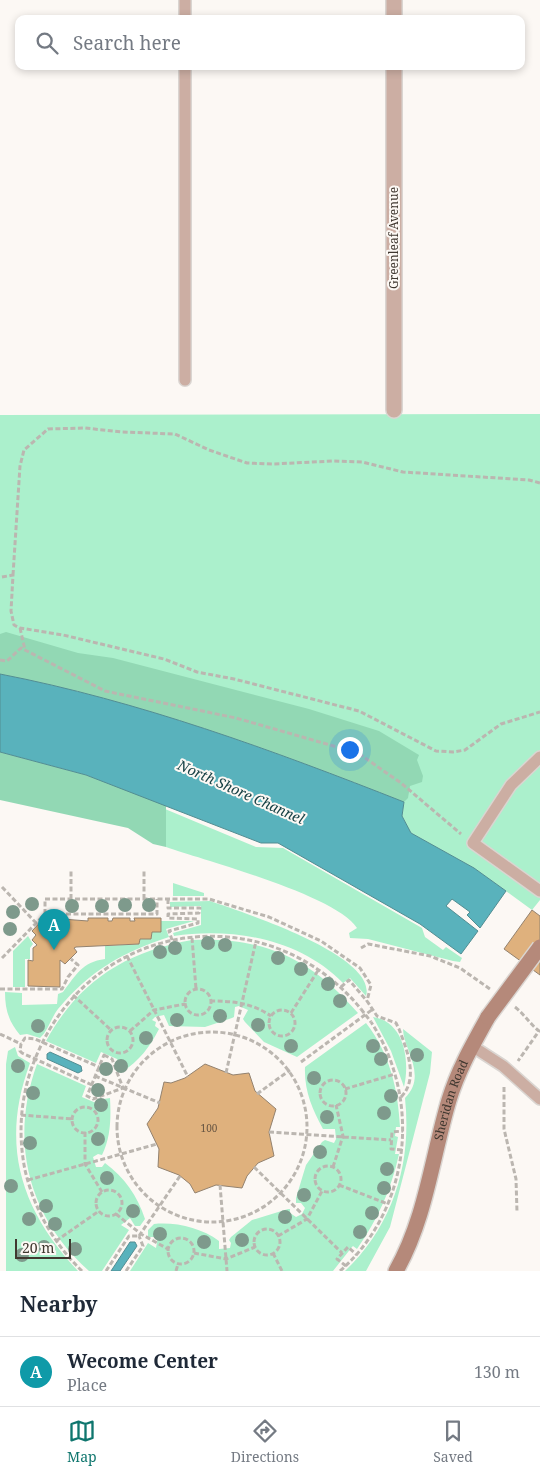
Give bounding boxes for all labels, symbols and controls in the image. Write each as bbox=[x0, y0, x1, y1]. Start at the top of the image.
search box bbox=[15, 15, 525, 70]
icon: search bbox=[33, 29, 61, 57]
text: Search here bbox=[73, 30, 181, 56]
street label: Greenleaf Avenue bbox=[385, 187, 402, 289]
your location bbox=[337, 737, 363, 763]
water label: North Shore Channel bbox=[174, 755, 308, 828]
pin: A bbox=[38, 909, 70, 950]
street label: Sheridan Road bbox=[430, 1056, 472, 1142]
house number: 100 bbox=[201, 1121, 218, 1135]
scale bar bbox=[15, 1236, 71, 1259]
text: 20 m bbox=[22, 1238, 55, 1257]
text: Nearby bbox=[20, 1290, 98, 1318]
text: Wecome Center bbox=[67, 1348, 218, 1374]
text: A bbox=[30, 1361, 42, 1383]
text: 130 m bbox=[474, 1361, 520, 1383]
text: Place bbox=[67, 1374, 107, 1396]
tab: Map bbox=[67, 1417, 97, 1466]
tab: Directions bbox=[231, 1417, 299, 1466]
tab: Saved bbox=[433, 1417, 473, 1466]

